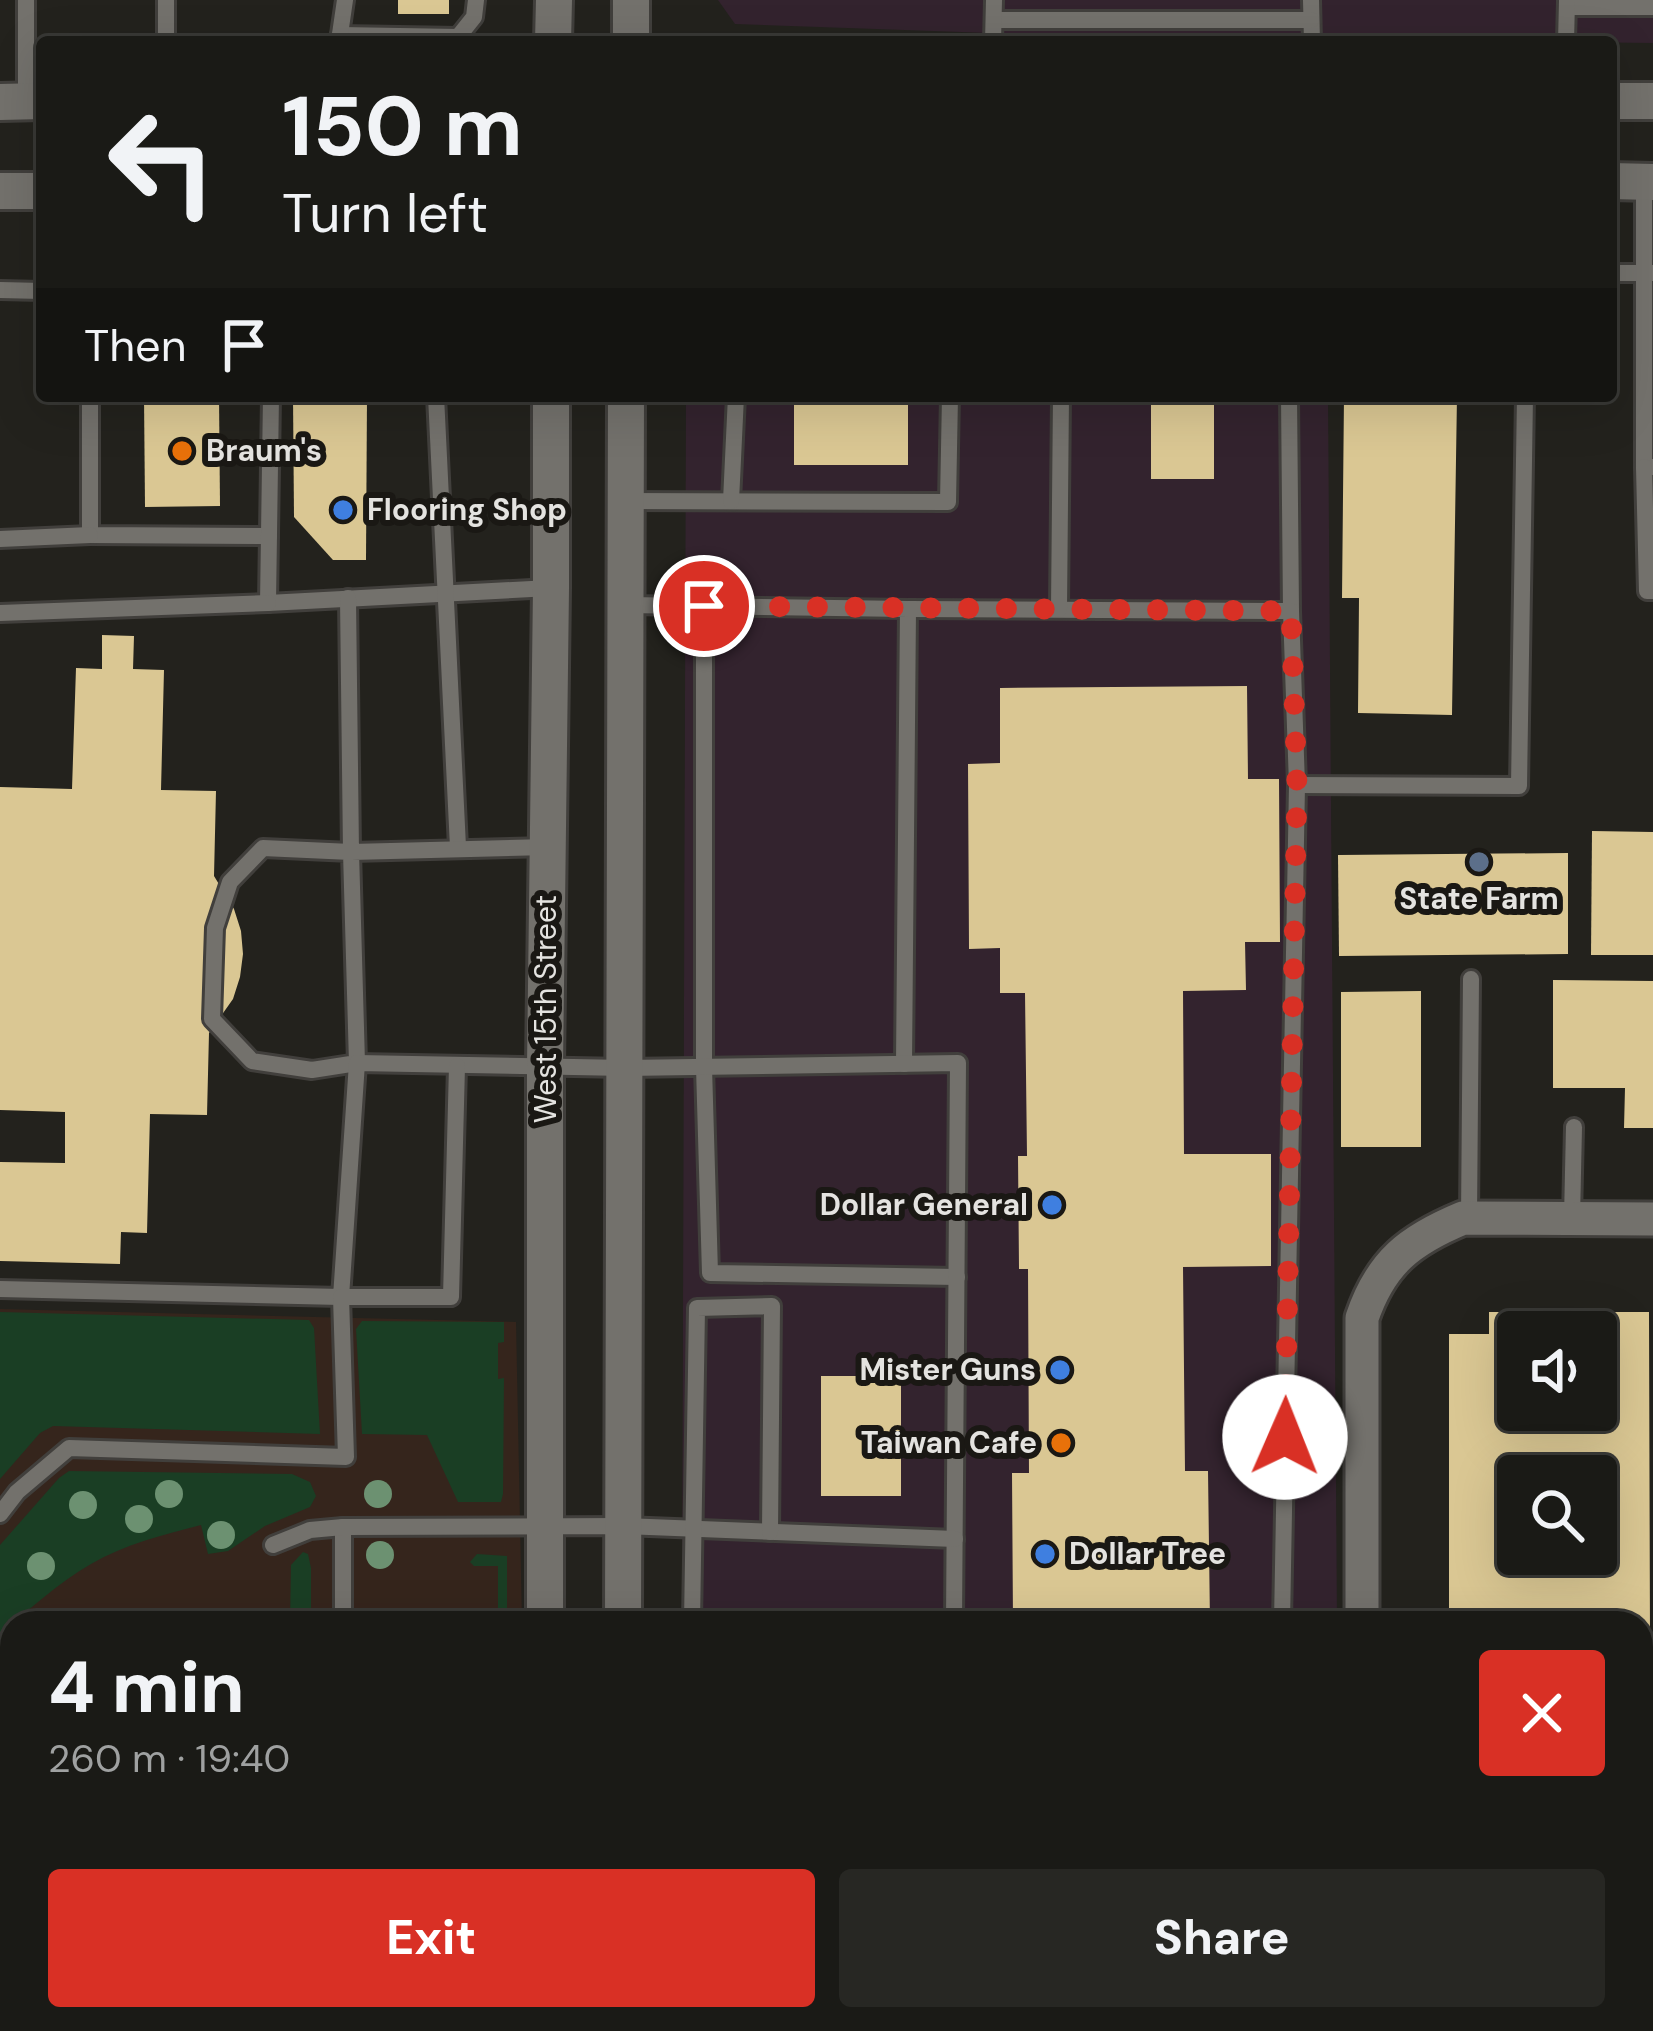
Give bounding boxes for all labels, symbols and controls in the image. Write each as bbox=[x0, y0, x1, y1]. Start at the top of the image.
text: 150 m bbox=[282, 72, 523, 181]
icon: left bbox=[84, 84, 240, 240]
text: Turn left bbox=[282, 178, 488, 249]
icon: arrive bbox=[211, 312, 277, 378]
text: Then bbox=[84, 316, 187, 375]
place label: Braum's bbox=[206, 431, 322, 470]
marker: Braum's bbox=[169, 438, 195, 464]
place label: Flooring Shop bbox=[367, 490, 567, 529]
marker: Flooring Shop bbox=[330, 497, 356, 523]
pin bbox=[653, 555, 755, 657]
icon: arrive bbox=[671, 573, 737, 639]
marker: State Farm bbox=[1466, 849, 1492, 875]
place label: State Farm bbox=[1399, 879, 1559, 918]
street label: West 15th Street bbox=[526, 895, 565, 1123]
place label: Dollar General bbox=[820, 1185, 1028, 1224]
marker: Dollar General bbox=[1039, 1192, 1065, 1218]
map controls bbox=[1497, 1311, 1617, 1575]
button: sound bbox=[1497, 1311, 1617, 1431]
place label: Mister Guns bbox=[859, 1350, 1036, 1389]
marker: Mister Guns bbox=[1047, 1357, 1073, 1383]
position arrow bbox=[1222, 1374, 1348, 1500]
place label: Taiwan Cafe bbox=[861, 1423, 1037, 1462]
marker: Taiwan Cafe bbox=[1048, 1430, 1074, 1456]
button: search bbox=[1497, 1455, 1617, 1575]
place label: Dollar Tree bbox=[1069, 1534, 1226, 1573]
marker: Dollar Tree bbox=[1032, 1541, 1058, 1567]
text: 4 min bbox=[48, 1641, 245, 1734]
button: close bbox=[1479, 1650, 1605, 1776]
text: 260 m · 19:40 bbox=[48, 1733, 290, 1784]
button: Exit bbox=[48, 1869, 815, 2007]
button: Share bbox=[839, 1869, 1605, 2007]

